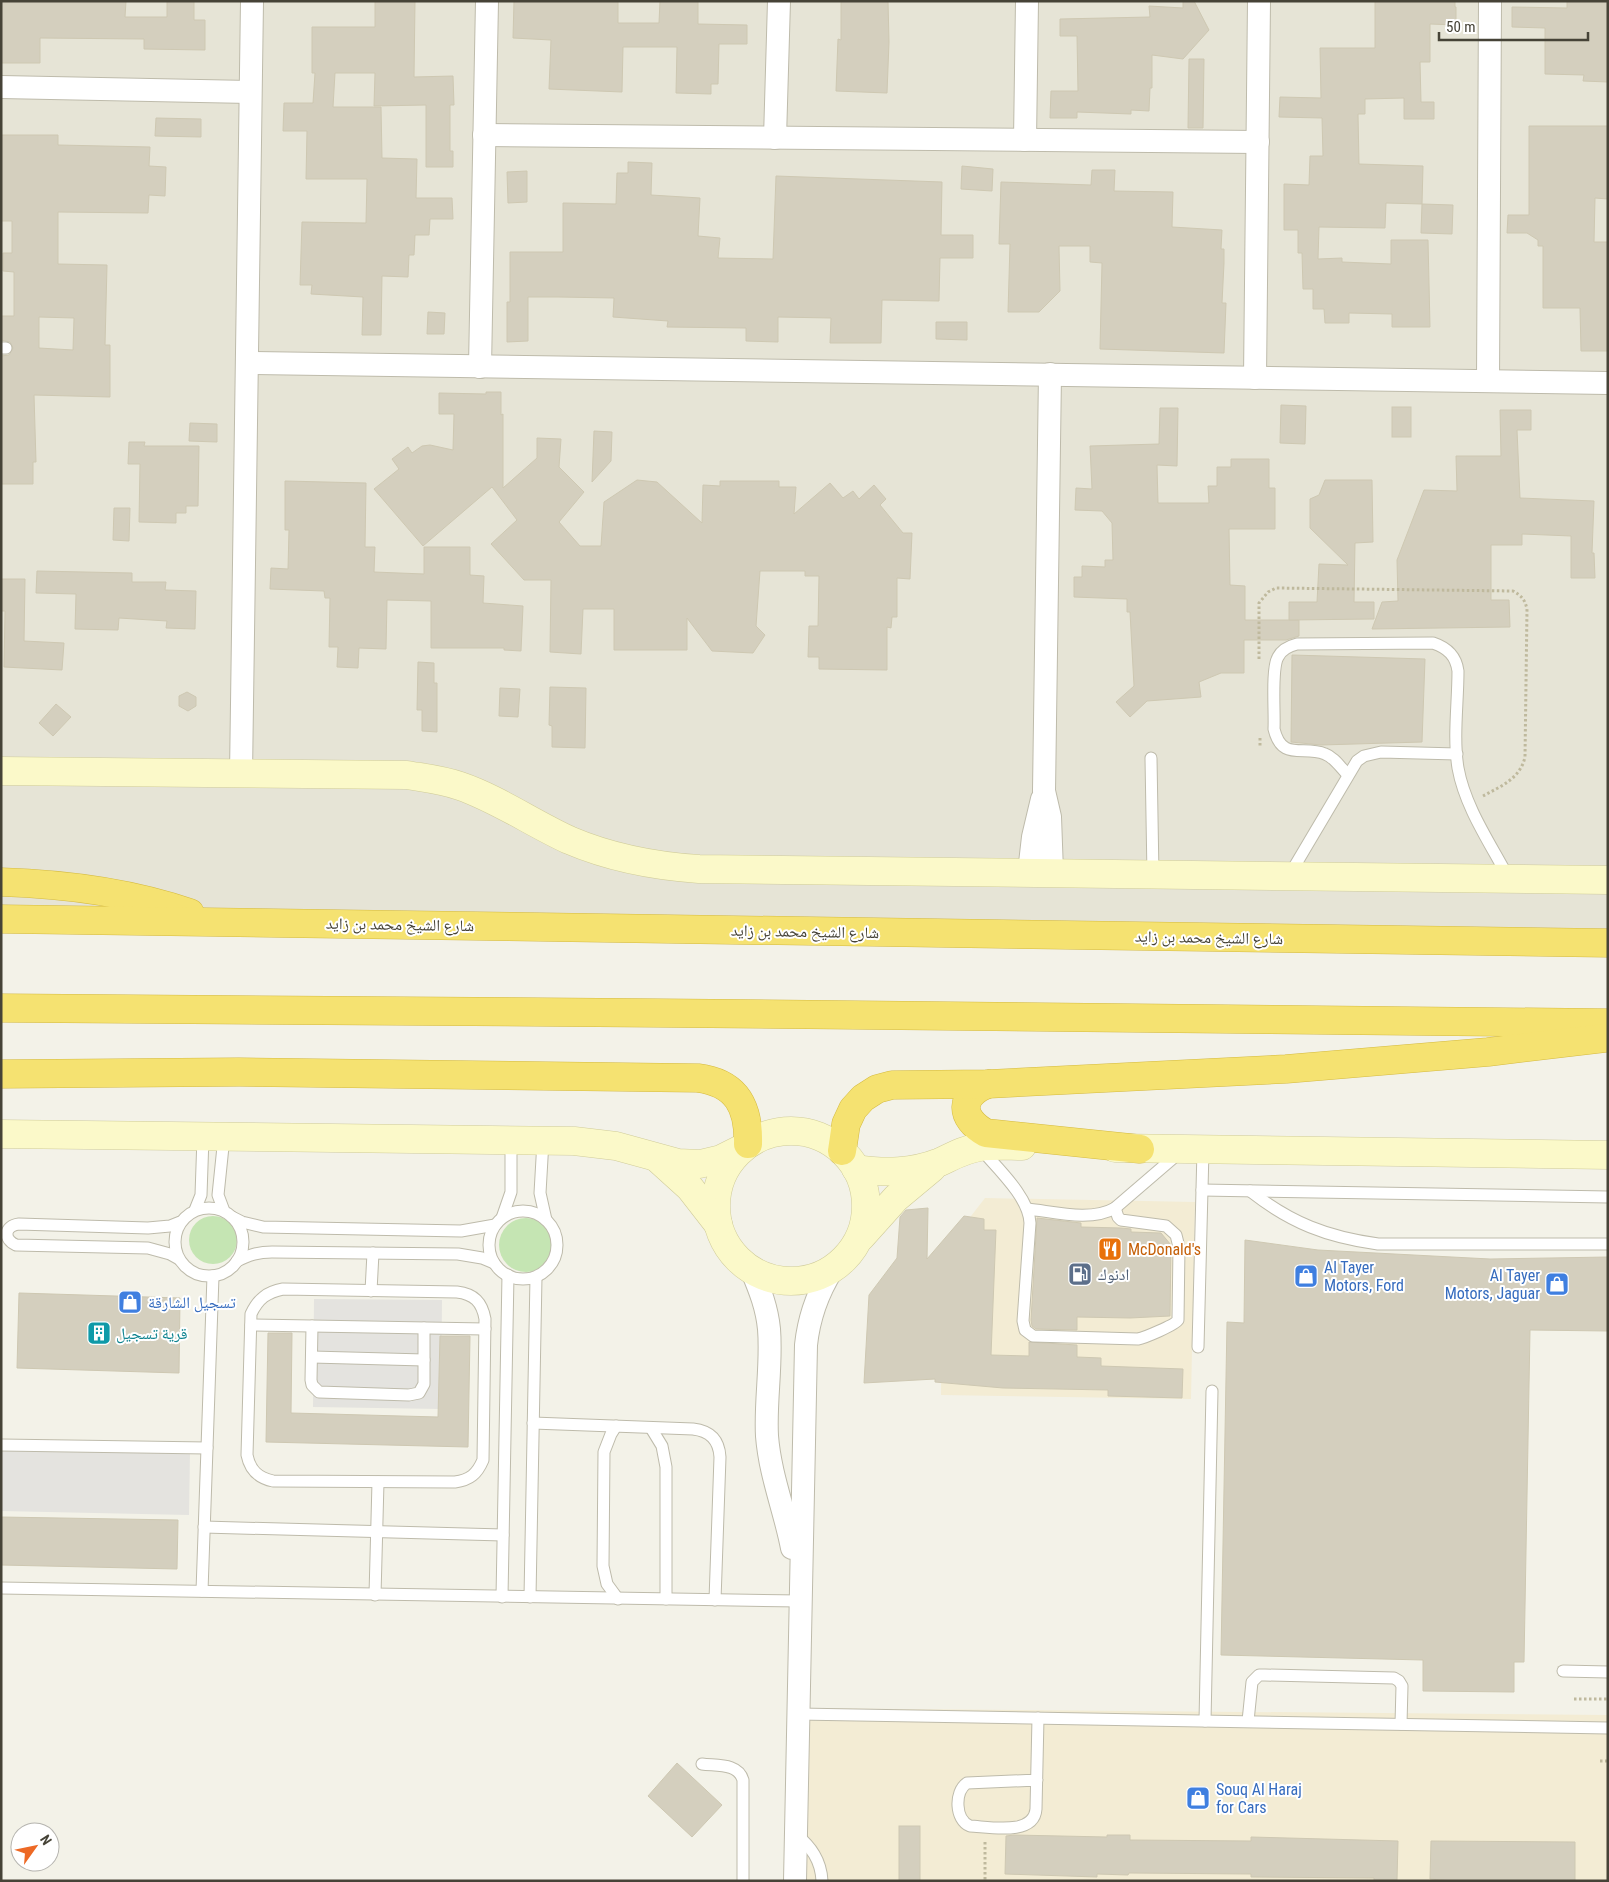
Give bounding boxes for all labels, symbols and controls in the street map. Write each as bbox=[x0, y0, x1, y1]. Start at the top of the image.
scale bar bbox=[1439, 10, 1588, 42]
text: 50 m bbox=[1446, 18, 1476, 36]
street label: شارع الشيخ محمد بن زايد bbox=[326, 914, 474, 936]
street label: شارع الشيخ محمد بن زايد bbox=[731, 921, 879, 943]
street label: شارع الشيخ محمد بن زايد bbox=[1135, 927, 1283, 949]
restaurant icon: McDonald's bbox=[1097, 1236, 1123, 1262]
place label: McDonald's bbox=[1128, 1240, 1201, 1259]
place label: Al Tayer Motors, Ford bbox=[1324, 1258, 1404, 1295]
fuel station icon: ادنوك bbox=[1067, 1261, 1093, 1287]
shop icon: Al Tayer Motors, Ford bbox=[1293, 1263, 1319, 1289]
place label: ادنوك bbox=[1098, 1265, 1129, 1284]
place label: Al Tayer Motors, Jaguar bbox=[1445, 1266, 1540, 1303]
shop icon: Al Tayer Motors, Jaguar bbox=[1544, 1271, 1570, 1297]
shop icon: تسجيل الشارقة bbox=[117, 1289, 143, 1315]
place label: تسجيل الشارقة bbox=[148, 1293, 236, 1313]
building icon: قرية تسجيل bbox=[86, 1320, 112, 1346]
place label: قرية تسجيل bbox=[116, 1324, 188, 1344]
place label: Souq Al Haraj for Cars bbox=[1216, 1780, 1302, 1817]
shop icon: Souq Al Haraj for Cars bbox=[1185, 1785, 1211, 1811]
north arrow bbox=[10, 1822, 60, 1872]
text: N bbox=[37, 1832, 55, 1848]

